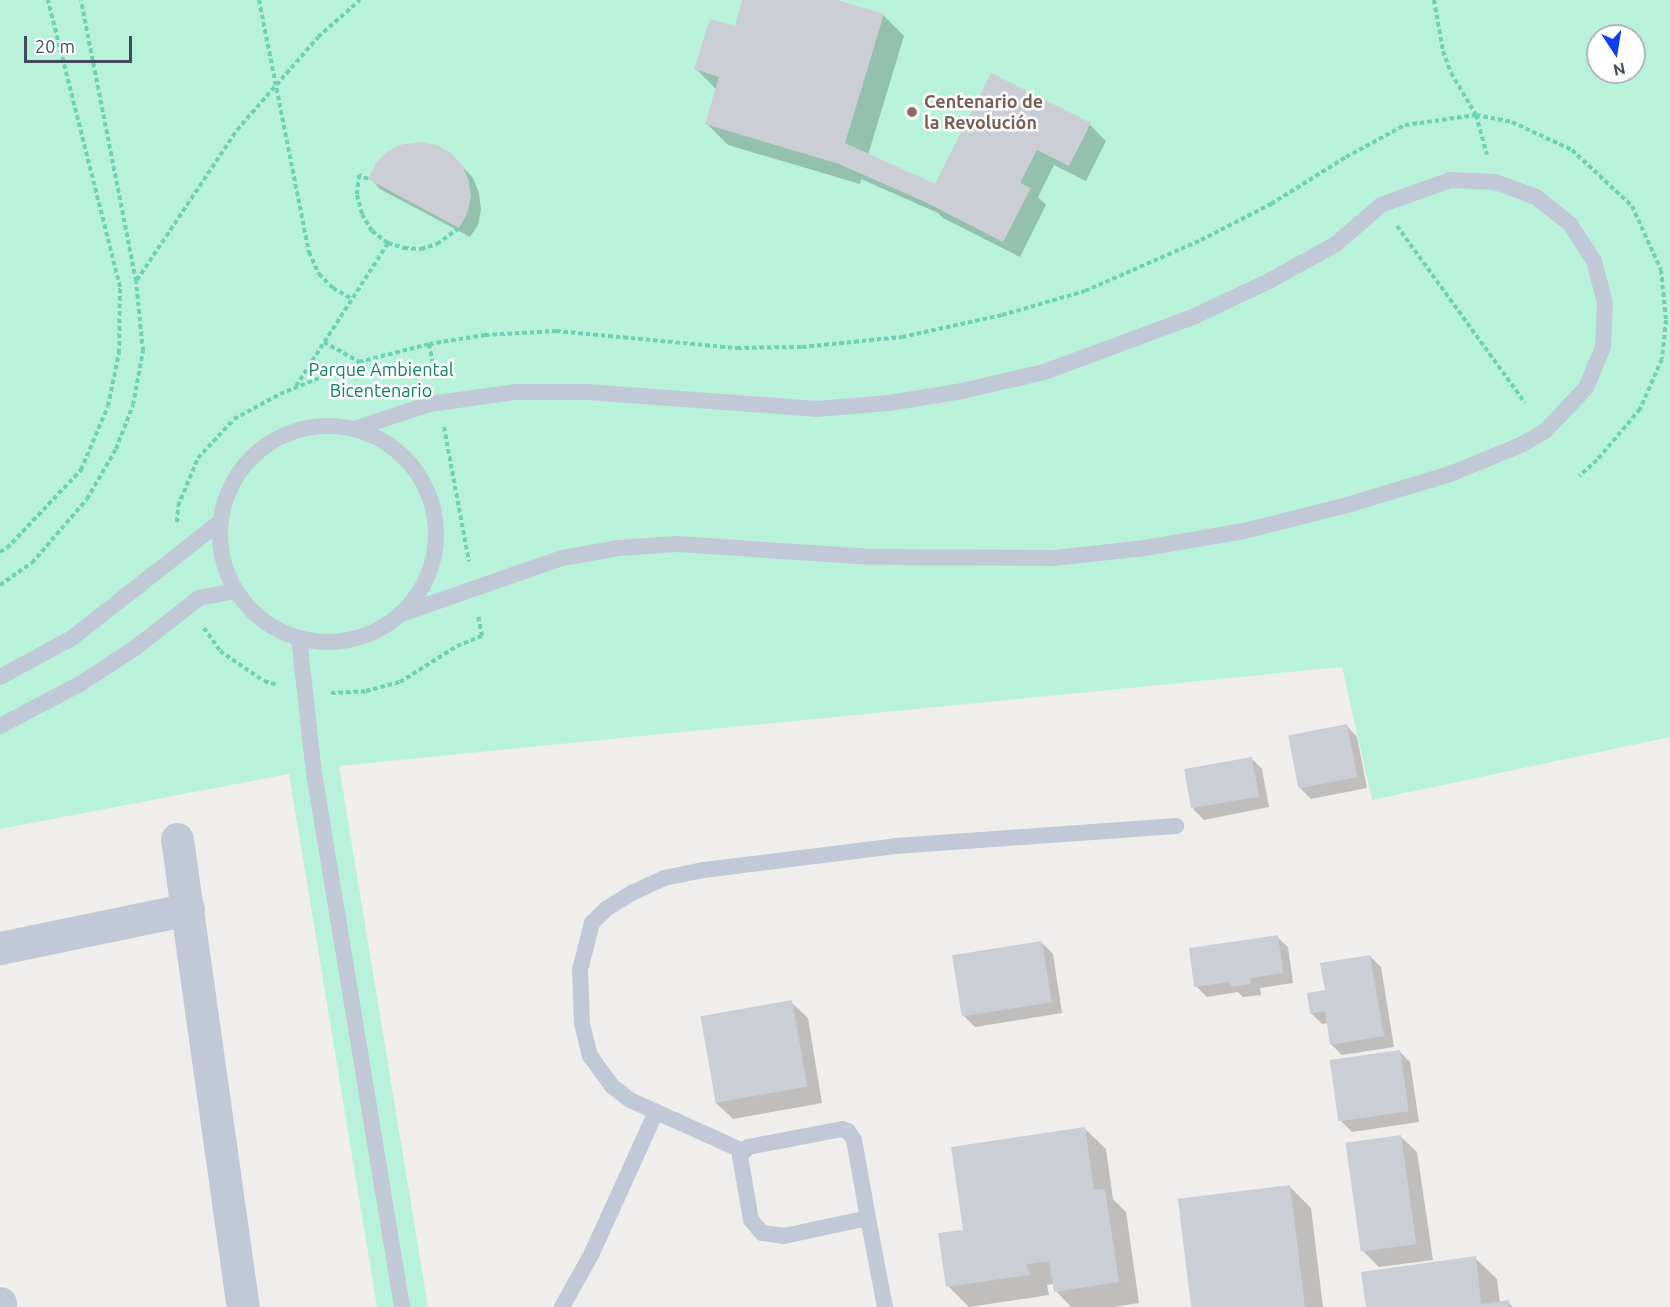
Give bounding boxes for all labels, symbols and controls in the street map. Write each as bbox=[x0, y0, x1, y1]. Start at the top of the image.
scale bar bbox=[27, 24, 135, 62]
north arrow bbox=[1586, 24, 1646, 84]
text: 20 m bbox=[35, 36, 75, 56]
text: N bbox=[1612, 60, 1627, 80]
place label: Centenario de la Revolución bbox=[924, 91, 1043, 134]
marker: Centenario de la Revolución bbox=[905, 105, 919, 119]
park label: Parque Ambiental Bicentenario bbox=[309, 359, 453, 401]

